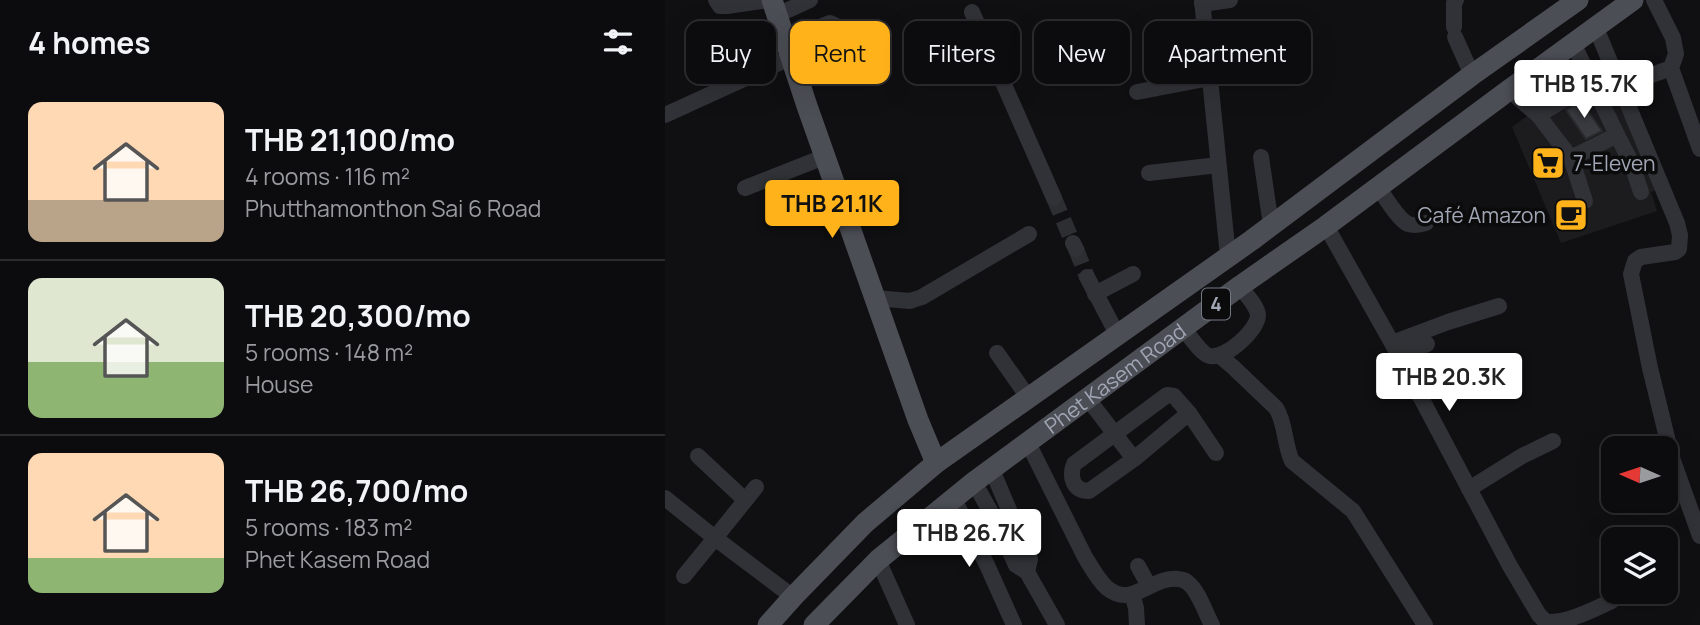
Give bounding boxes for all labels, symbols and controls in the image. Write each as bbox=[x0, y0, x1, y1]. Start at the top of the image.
chip: Buy bbox=[686, 21, 776, 84]
chip: Rent bbox=[790, 21, 890, 84]
chip: Filters bbox=[904, 21, 1020, 84]
chip: New bbox=[1034, 21, 1130, 84]
chip: Apartment bbox=[1144, 21, 1311, 84]
text: 4 homes bbox=[28, 22, 151, 63]
icon: filters bbox=[599, 23, 637, 61]
pin: THB 15.7K bbox=[1504, 60, 1664, 120]
text: THB 15.7K bbox=[1530, 67, 1638, 99]
text: THB 21,100/mo bbox=[245, 119, 455, 160]
icon: home bbox=[84, 130, 168, 214]
supermarket icon: 7-Eleven bbox=[1529, 144, 1567, 182]
place label: 7-Eleven bbox=[1573, 149, 1656, 177]
text: 4 rooms · 116 m² bbox=[245, 160, 410, 192]
pin: THB 21.1K bbox=[752, 180, 912, 240]
text: THB 21.1K bbox=[781, 187, 883, 219]
text: Phutthamonthon Sai 6 Road bbox=[245, 192, 541, 224]
cafe icon: Café Amazon bbox=[1552, 196, 1590, 234]
place label: Café Amazon bbox=[1417, 201, 1546, 229]
road number: 4 bbox=[1202, 288, 1230, 320]
text: THB 20,300/mo bbox=[245, 295, 471, 336]
icon: home bbox=[84, 306, 168, 390]
street label: Phet Kasem Road bbox=[1039, 317, 1191, 440]
text: 5 rooms · 148 m² bbox=[245, 336, 413, 368]
pin: THB 20.3K bbox=[1369, 354, 1529, 413]
text: THB 20.3K bbox=[1392, 360, 1506, 392]
text: House bbox=[245, 368, 314, 400]
north arrow bbox=[1601, 436, 1678, 513]
map controls bbox=[1601, 436, 1678, 604]
text: THB 26,700/mo bbox=[245, 470, 468, 511]
icon: home bbox=[84, 481, 168, 565]
pin: THB 26.7K bbox=[889, 510, 1049, 569]
text: 5 rooms · 183 m² bbox=[245, 511, 412, 543]
text: THB 26.7K bbox=[913, 516, 1025, 548]
button: layers bbox=[1601, 527, 1678, 604]
text: Phet Kasem Road bbox=[245, 543, 430, 575]

